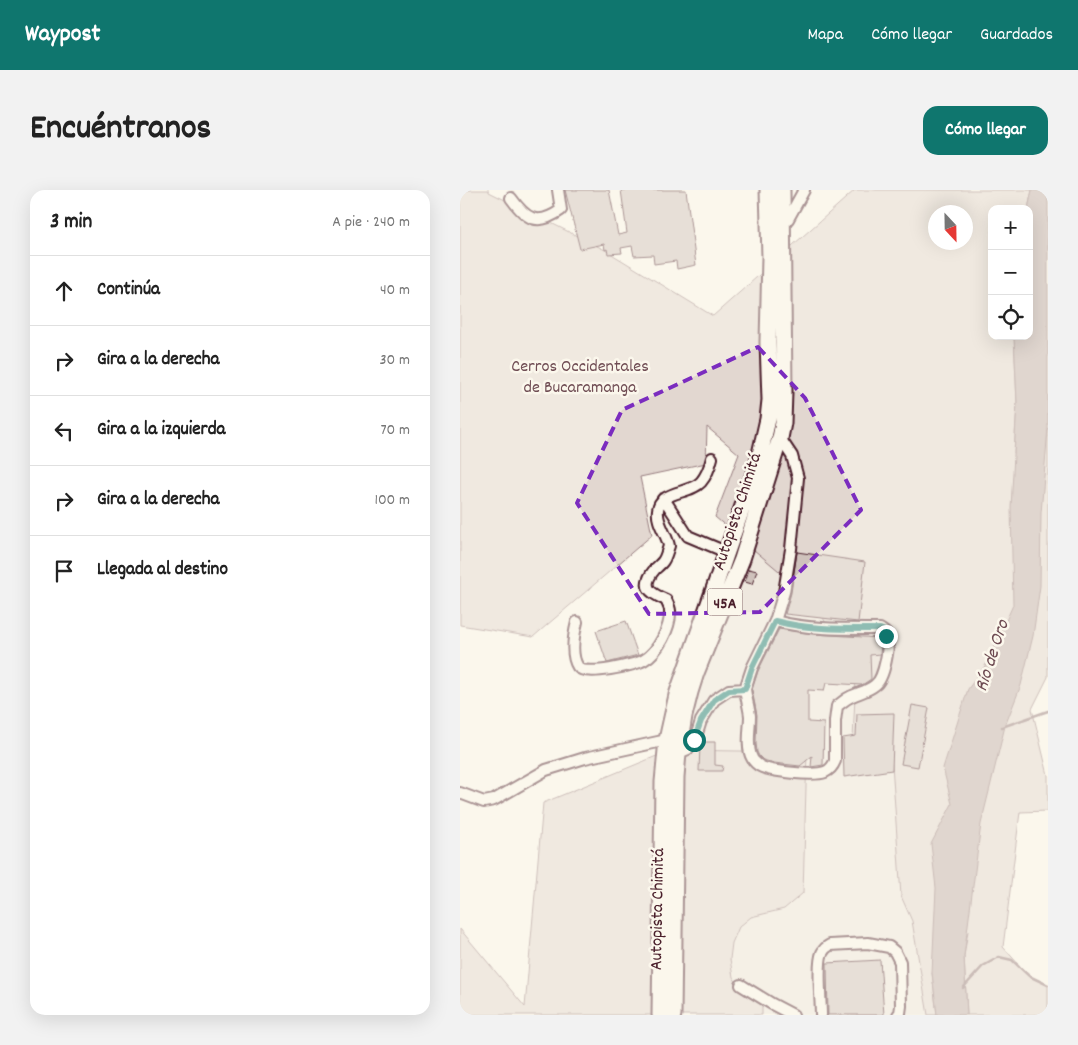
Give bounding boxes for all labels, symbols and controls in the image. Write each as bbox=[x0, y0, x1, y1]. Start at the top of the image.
text: Waypost bbox=[25, 18, 100, 52]
text: Mapa bbox=[807, 23, 843, 48]
text: Cómo llegar bbox=[871, 23, 952, 48]
text: Guardados bbox=[980, 23, 1053, 48]
text: Encuéntranos bbox=[30, 105, 211, 155]
button: Cómo llegar bbox=[923, 106, 1048, 155]
north arrow bbox=[928, 205, 973, 250]
map controls bbox=[988, 205, 1033, 340]
button: + bbox=[988, 205, 1033, 250]
text: 3 min bbox=[50, 208, 92, 238]
text: A pie · 240 m bbox=[332, 211, 410, 234]
button: − bbox=[988, 250, 1033, 295]
icon: ahead bbox=[50, 277, 78, 305]
text: Continúa bbox=[97, 277, 160, 304]
text: 40 m bbox=[380, 279, 410, 302]
button: locate bbox=[988, 295, 1033, 340]
icon: right bbox=[50, 347, 78, 375]
text: Gira a la derecha bbox=[97, 347, 219, 374]
text: 30 m bbox=[380, 349, 410, 372]
park label: Cerros Occidentales de Bucaramanga bbox=[511, 355, 649, 401]
icon: left bbox=[50, 417, 78, 445]
text: Gira a la izquierda bbox=[97, 417, 225, 444]
text: 70 m bbox=[380, 419, 410, 442]
street label: Autopista Chimitá bbox=[708, 450, 769, 574]
icon: right bbox=[50, 487, 78, 515]
text: Gira a la derecha bbox=[97, 487, 219, 514]
text: 100 m bbox=[374, 489, 410, 512]
icon: arrive bbox=[50, 557, 78, 585]
text: Llegada al destino bbox=[97, 557, 228, 584]
road number: 45A bbox=[708, 588, 742, 616]
water label: Río de Oro bbox=[969, 615, 1018, 695]
route end bbox=[875, 625, 898, 648]
route start bbox=[683, 729, 706, 752]
street label: Autopista Chimitá bbox=[645, 848, 672, 970]

